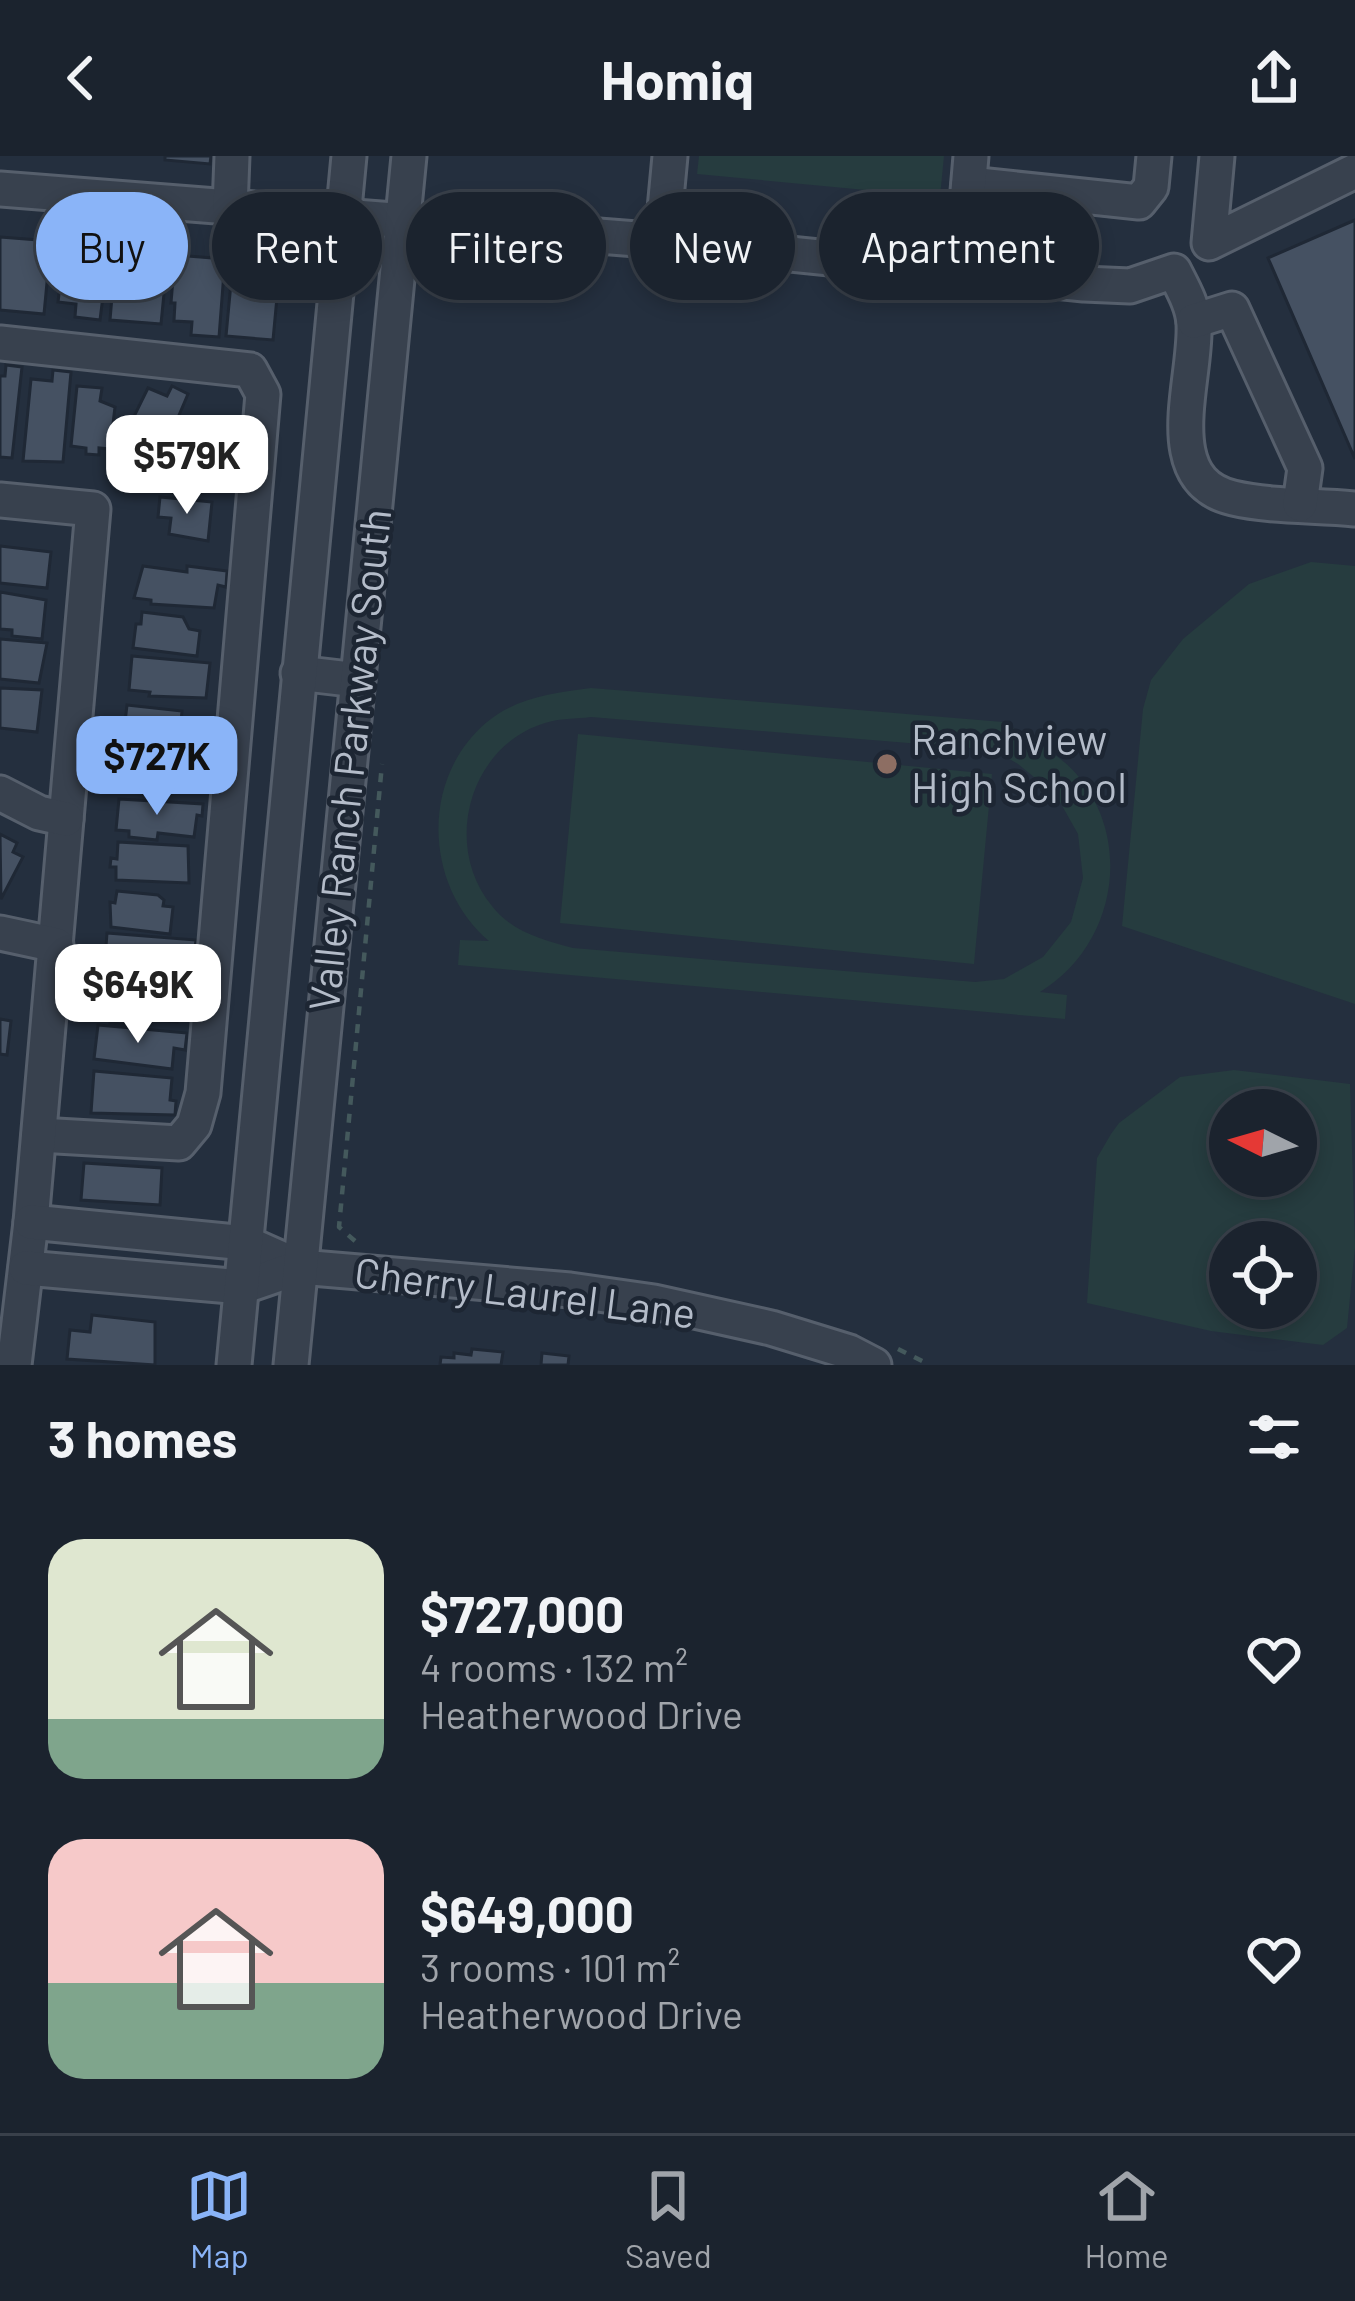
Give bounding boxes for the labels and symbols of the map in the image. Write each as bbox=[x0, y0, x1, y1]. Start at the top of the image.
pin: $579K bbox=[103, 415, 271, 517]
street label: Valley Ranch Parkway South bbox=[297, 506, 400, 1013]
place label: Ranchview High School bbox=[911, 713, 1127, 812]
pin: $727K bbox=[73, 716, 241, 818]
marker: Ranchview High School bbox=[874, 751, 900, 777]
pin: $649K bbox=[54, 944, 222, 1046]
north arrow bbox=[1209, 1089, 1317, 1197]
street label: Cherry Laurel Lane bbox=[352, 1245, 699, 1338]

